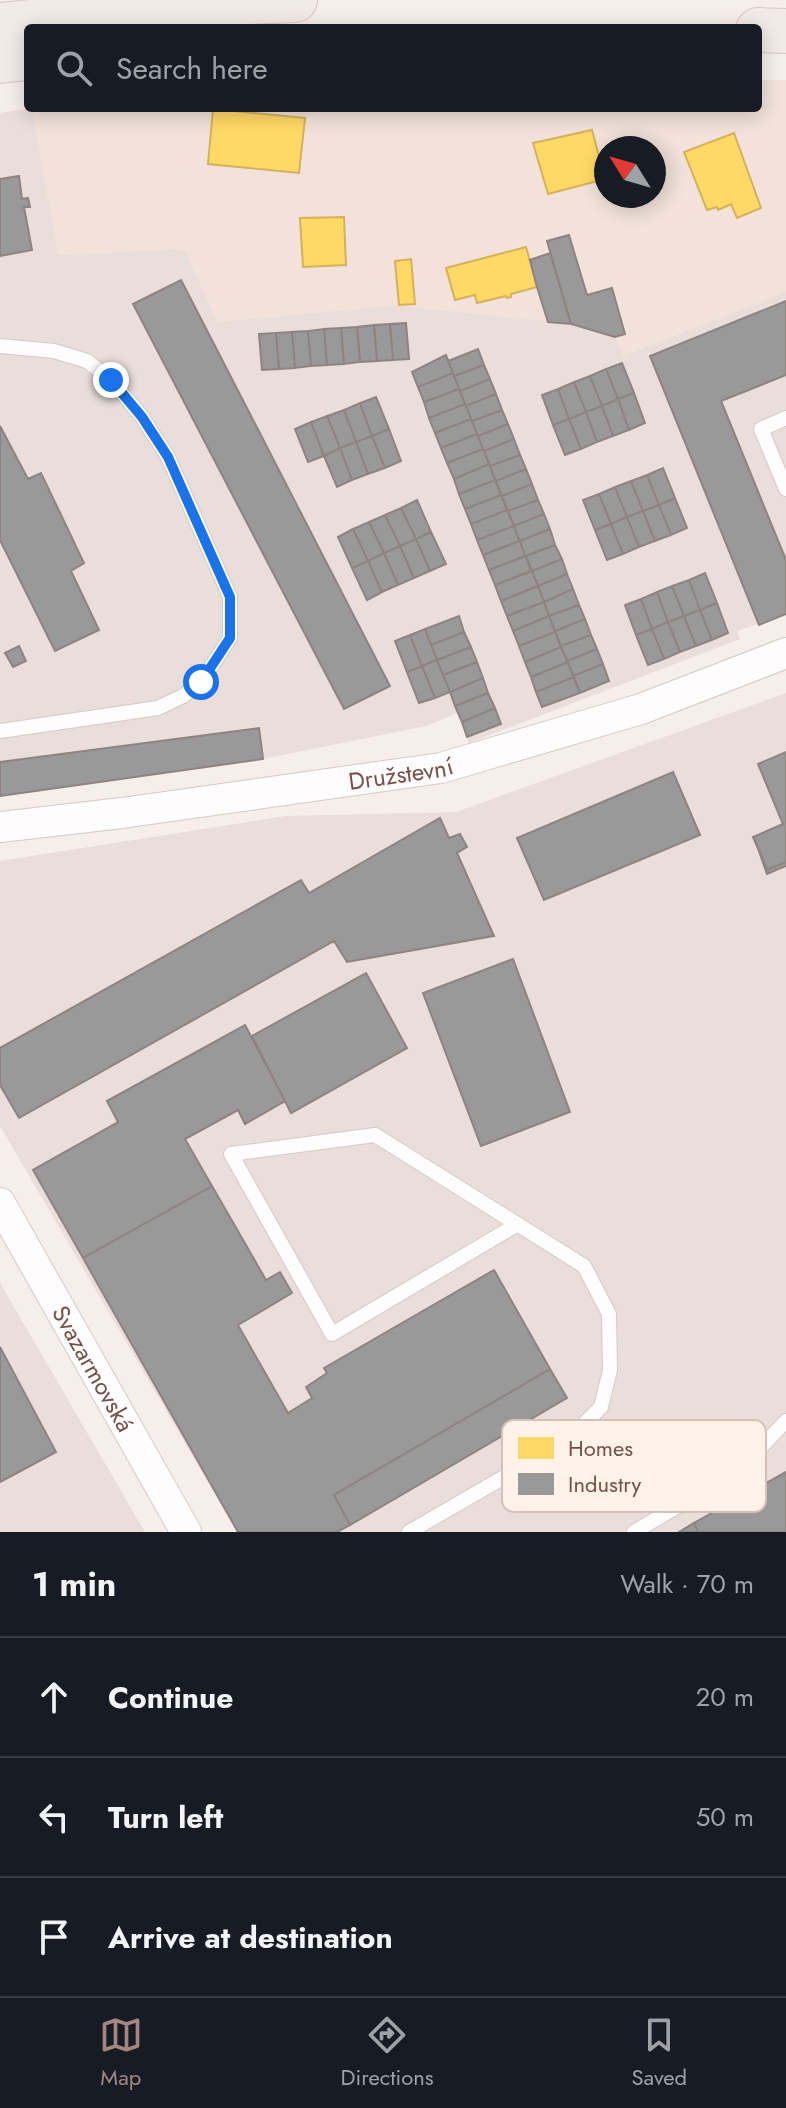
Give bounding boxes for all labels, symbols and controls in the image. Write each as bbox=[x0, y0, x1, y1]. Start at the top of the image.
search box bbox=[24, 24, 762, 112]
icon: search bbox=[52, 46, 96, 90]
text: Search here bbox=[116, 47, 268, 90]
north arrow bbox=[594, 136, 666, 208]
route end bbox=[93, 362, 129, 398]
route start bbox=[183, 664, 219, 700]
street label: Družstevní bbox=[346, 748, 458, 798]
street label: Svazarmovská bbox=[44, 1299, 143, 1438]
legend bbox=[502, 1420, 766, 1512]
text: Homes bbox=[568, 1432, 633, 1464]
text: Industry bbox=[568, 1468, 641, 1500]
text: 1 min bbox=[32, 1560, 116, 1609]
text: Walk · 70 m bbox=[620, 1565, 754, 1603]
icon: ahead bbox=[32, 1675, 76, 1719]
text: Continue bbox=[108, 1676, 234, 1719]
text: 20 m bbox=[696, 1678, 754, 1716]
icon: left bbox=[32, 1795, 76, 1839]
text: Turn left bbox=[108, 1796, 223, 1839]
text: 50 m bbox=[696, 1798, 754, 1836]
icon: arrive bbox=[32, 1915, 76, 1959]
text: Arrive at destination bbox=[108, 1916, 393, 1959]
tab: Map bbox=[99, 2013, 143, 2093]
tab: Directions bbox=[341, 2013, 434, 2093]
tab: Saved bbox=[631, 2013, 687, 2093]

